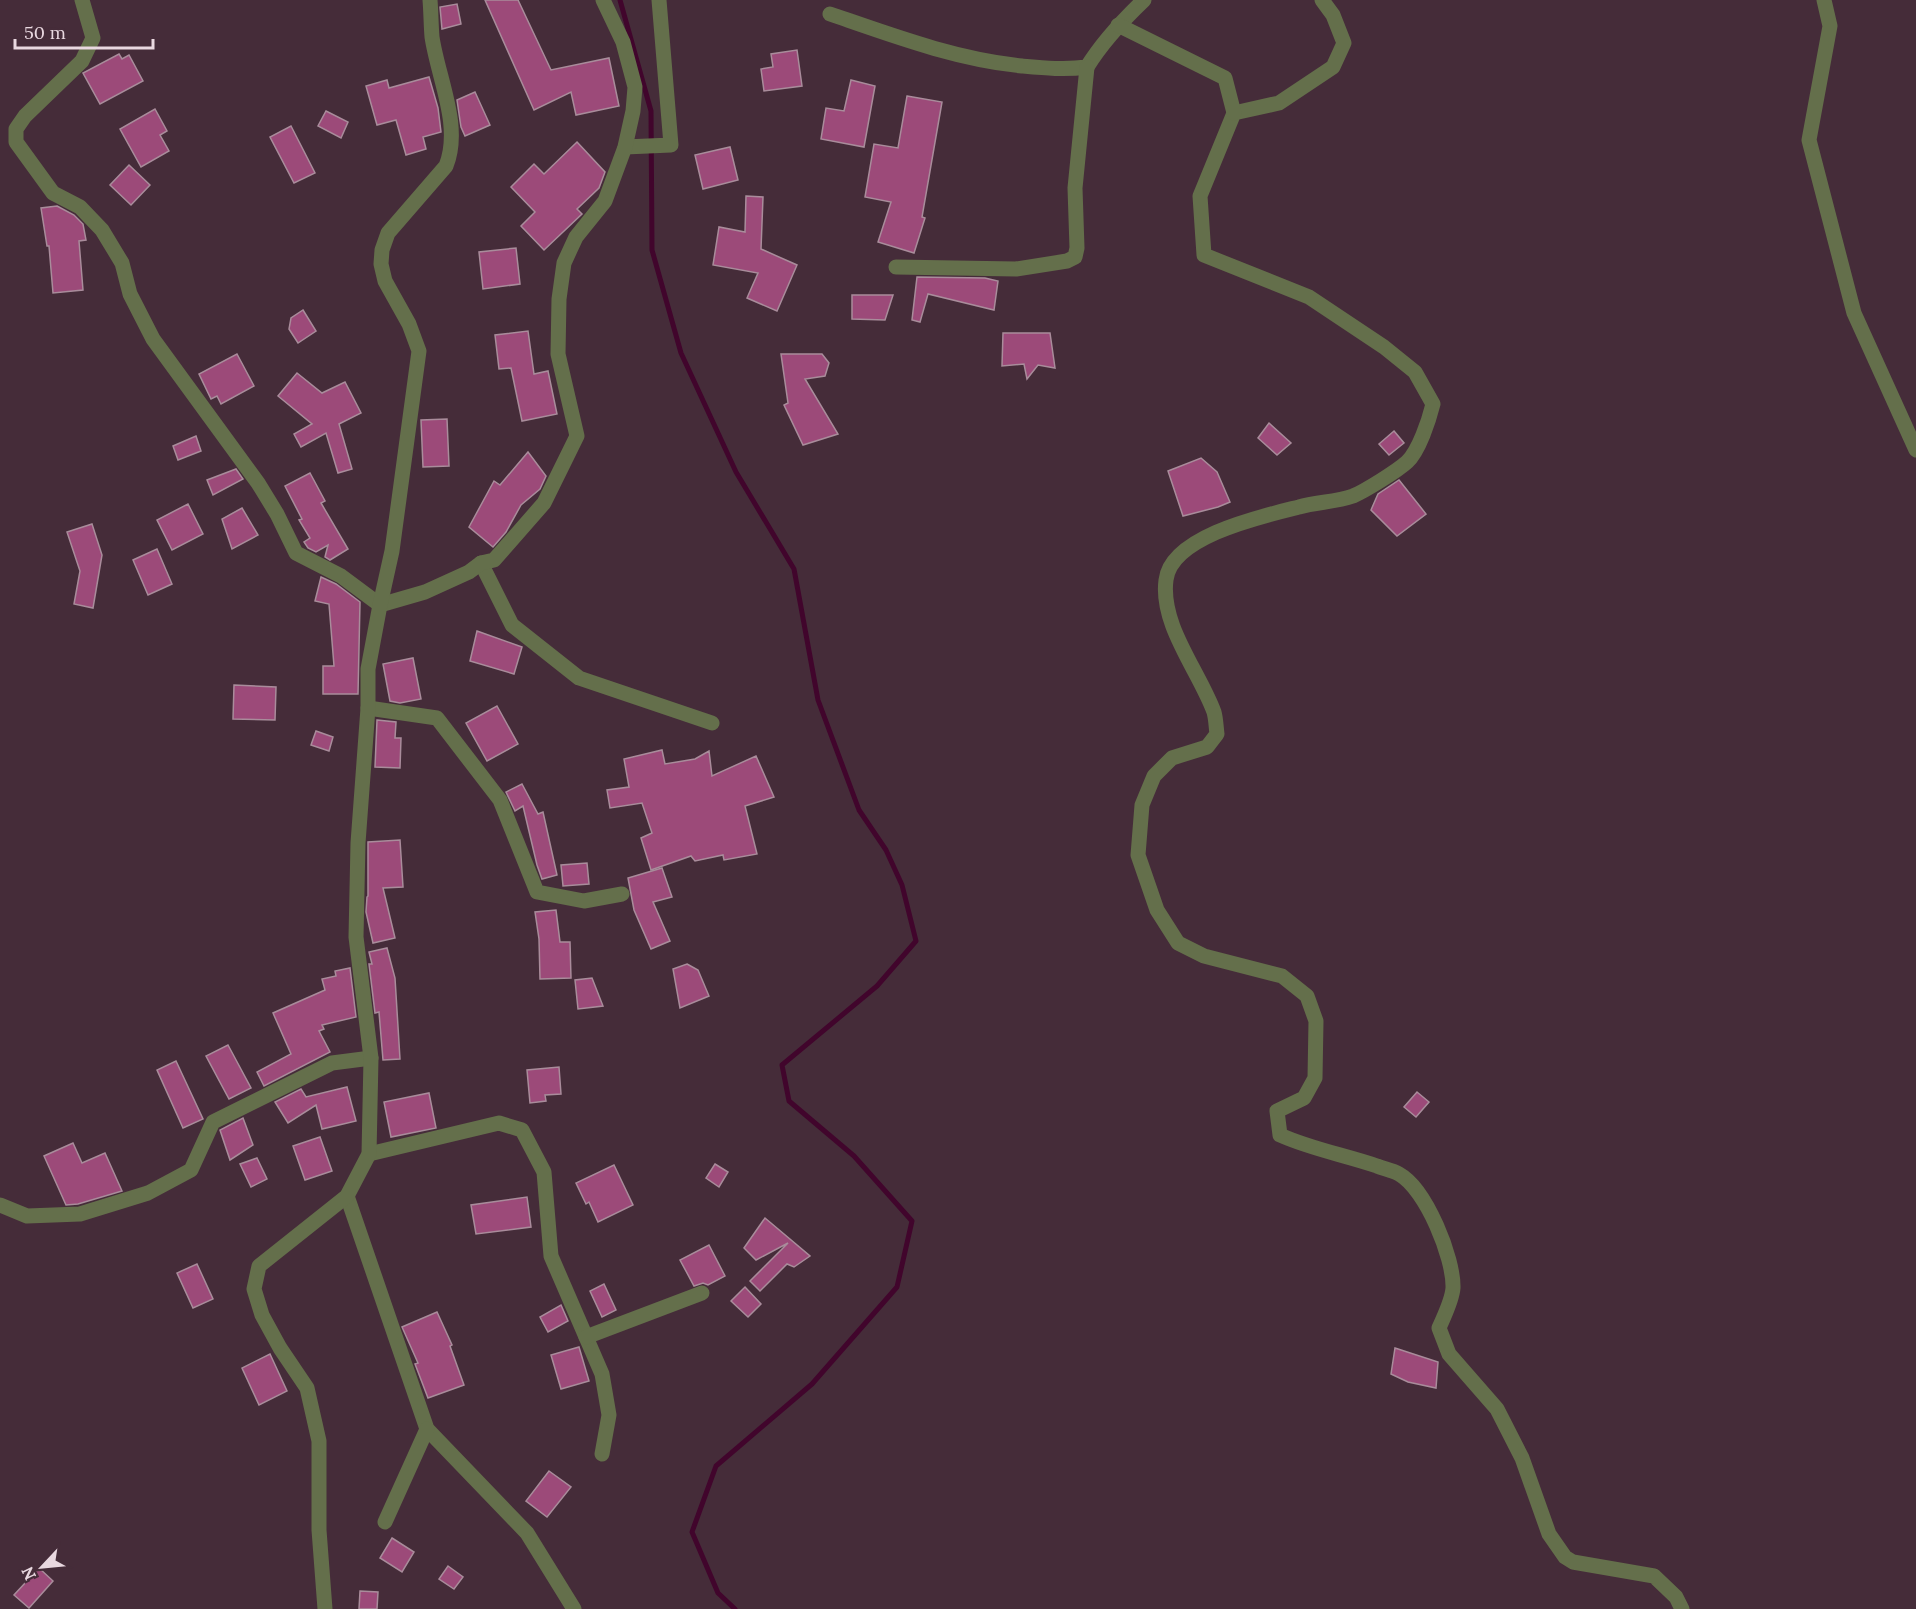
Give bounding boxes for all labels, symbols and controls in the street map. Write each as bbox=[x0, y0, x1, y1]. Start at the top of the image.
scale bar bbox=[15, 12, 153, 50]
text: 50 m bbox=[24, 21, 66, 44]
north arrow bbox=[12, 1537, 72, 1597]
text: N bbox=[17, 1564, 40, 1584]

